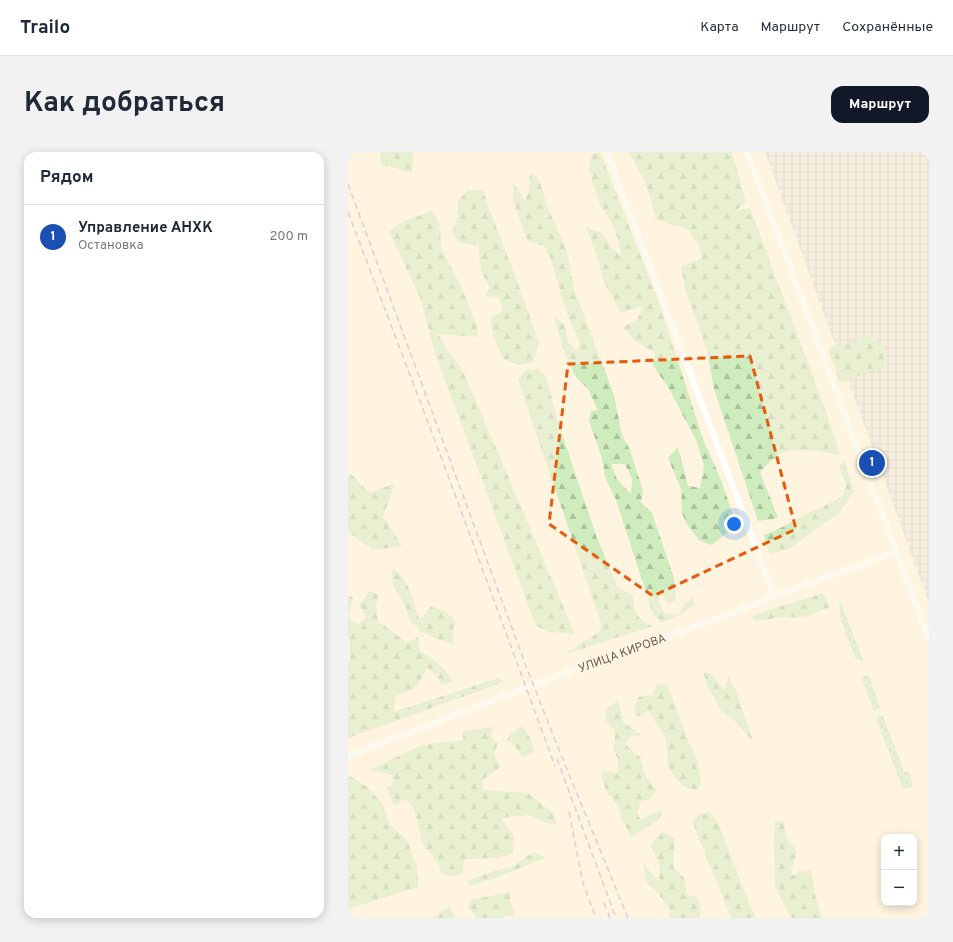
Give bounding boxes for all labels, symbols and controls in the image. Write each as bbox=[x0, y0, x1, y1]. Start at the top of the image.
text: Trailo bbox=[20, 16, 70, 40]
text: Карта bbox=[700, 19, 739, 36]
text: Маршрут bbox=[761, 19, 820, 36]
text: Сохранённые bbox=[842, 19, 933, 36]
text: Как добраться bbox=[24, 86, 225, 122]
button: Маршрут bbox=[831, 86, 929, 123]
text: Рядом bbox=[40, 167, 93, 189]
text: Управление АНХК bbox=[78, 219, 213, 238]
text: 1 bbox=[50, 229, 56, 245]
text: 200 m bbox=[269, 229, 308, 245]
text: Остановка bbox=[78, 238, 144, 254]
pin: 1 bbox=[859, 448, 885, 478]
your location bbox=[724, 514, 744, 534]
street label: УЛИЦА КИРОВА bbox=[576, 631, 668, 677]
map controls bbox=[881, 834, 917, 906]
button: + bbox=[881, 834, 917, 870]
button: − bbox=[881, 870, 917, 906]

